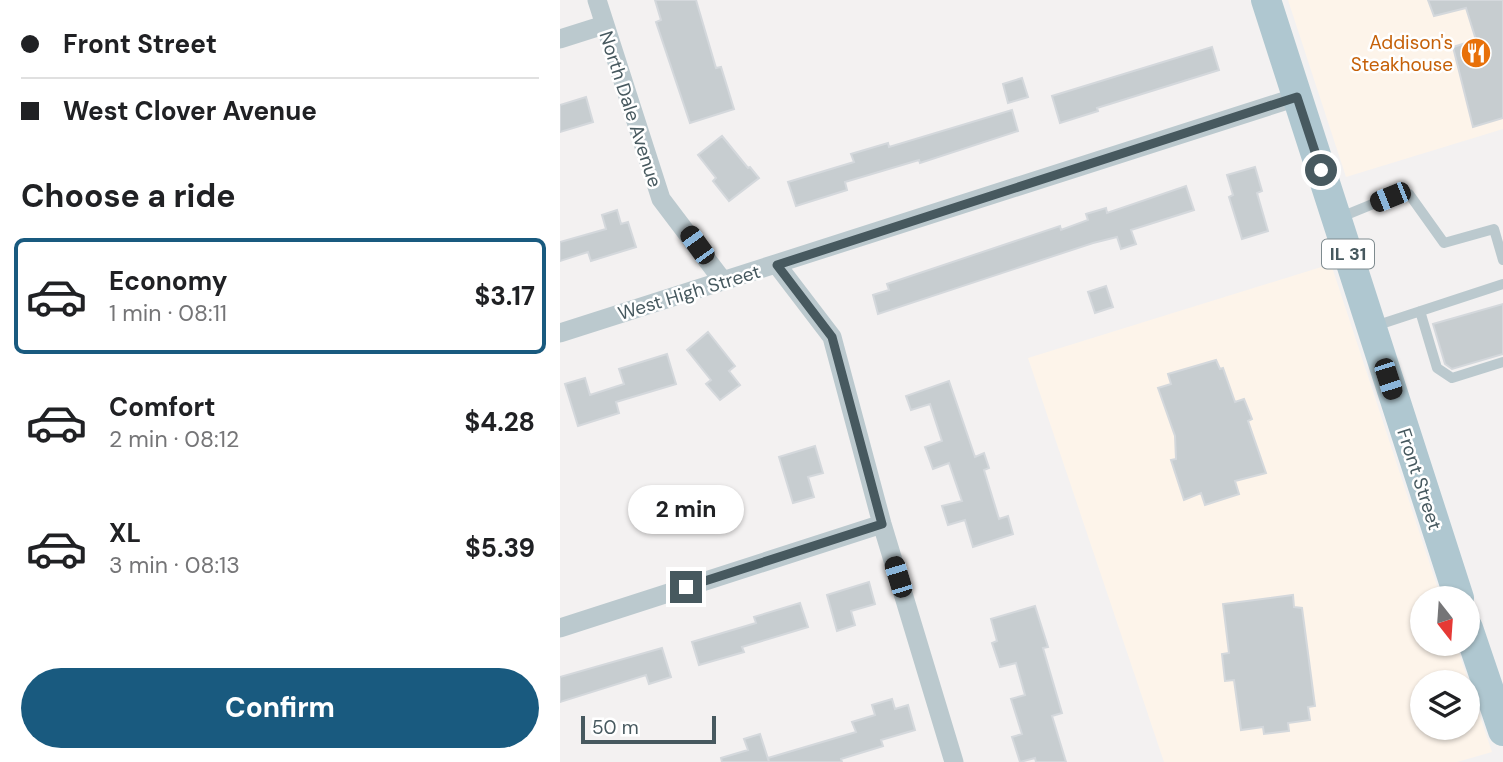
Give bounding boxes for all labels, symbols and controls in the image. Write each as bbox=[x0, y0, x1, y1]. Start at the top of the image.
text: Front Street bbox=[63, 27, 217, 61]
street label: North Dale Avenue bbox=[593, 28, 668, 190]
place label: Addison's Steakhouse bbox=[1351, 30, 1453, 77]
restaurant icon: Addison's Steakhouse bbox=[1459, 36, 1493, 70]
text: West Clover Avenue bbox=[63, 94, 317, 128]
route start bbox=[1305, 154, 1337, 186]
text: Choose a ride bbox=[21, 175, 236, 217]
car bbox=[1367, 179, 1414, 215]
car bbox=[677, 222, 718, 268]
road number: IL 31 bbox=[1322, 240, 1374, 268]
street label: West High Street bbox=[615, 259, 763, 326]
text: Economy bbox=[109, 264, 227, 298]
icon: car bbox=[25, 265, 88, 328]
text: $3.17 bbox=[474, 279, 535, 313]
text: 1 min · 08:11 bbox=[109, 298, 227, 328]
car bbox=[1372, 356, 1405, 402]
text: Comfort bbox=[109, 390, 215, 424]
icon: car bbox=[25, 391, 88, 454]
text: $4.28 bbox=[465, 405, 535, 439]
text: 2 min · 08:12 bbox=[109, 424, 239, 454]
street label: Front Street bbox=[1391, 425, 1448, 533]
callout: 2 min bbox=[628, 486, 744, 534]
text: 2 min bbox=[656, 494, 716, 524]
text: XL bbox=[109, 516, 141, 550]
icon: car bbox=[25, 517, 88, 580]
text: $5.39 bbox=[465, 531, 535, 565]
text: 3 min · 08:13 bbox=[109, 550, 240, 580]
car bbox=[882, 554, 915, 600]
route end bbox=[670, 571, 702, 603]
north arrow bbox=[1410, 586, 1480, 656]
map controls bbox=[1410, 586, 1480, 740]
button: Confirm bbox=[21, 668, 539, 748]
button: layers bbox=[1410, 670, 1480, 740]
scale bar bbox=[581, 713, 716, 745]
text: 50 m bbox=[592, 715, 639, 740]

